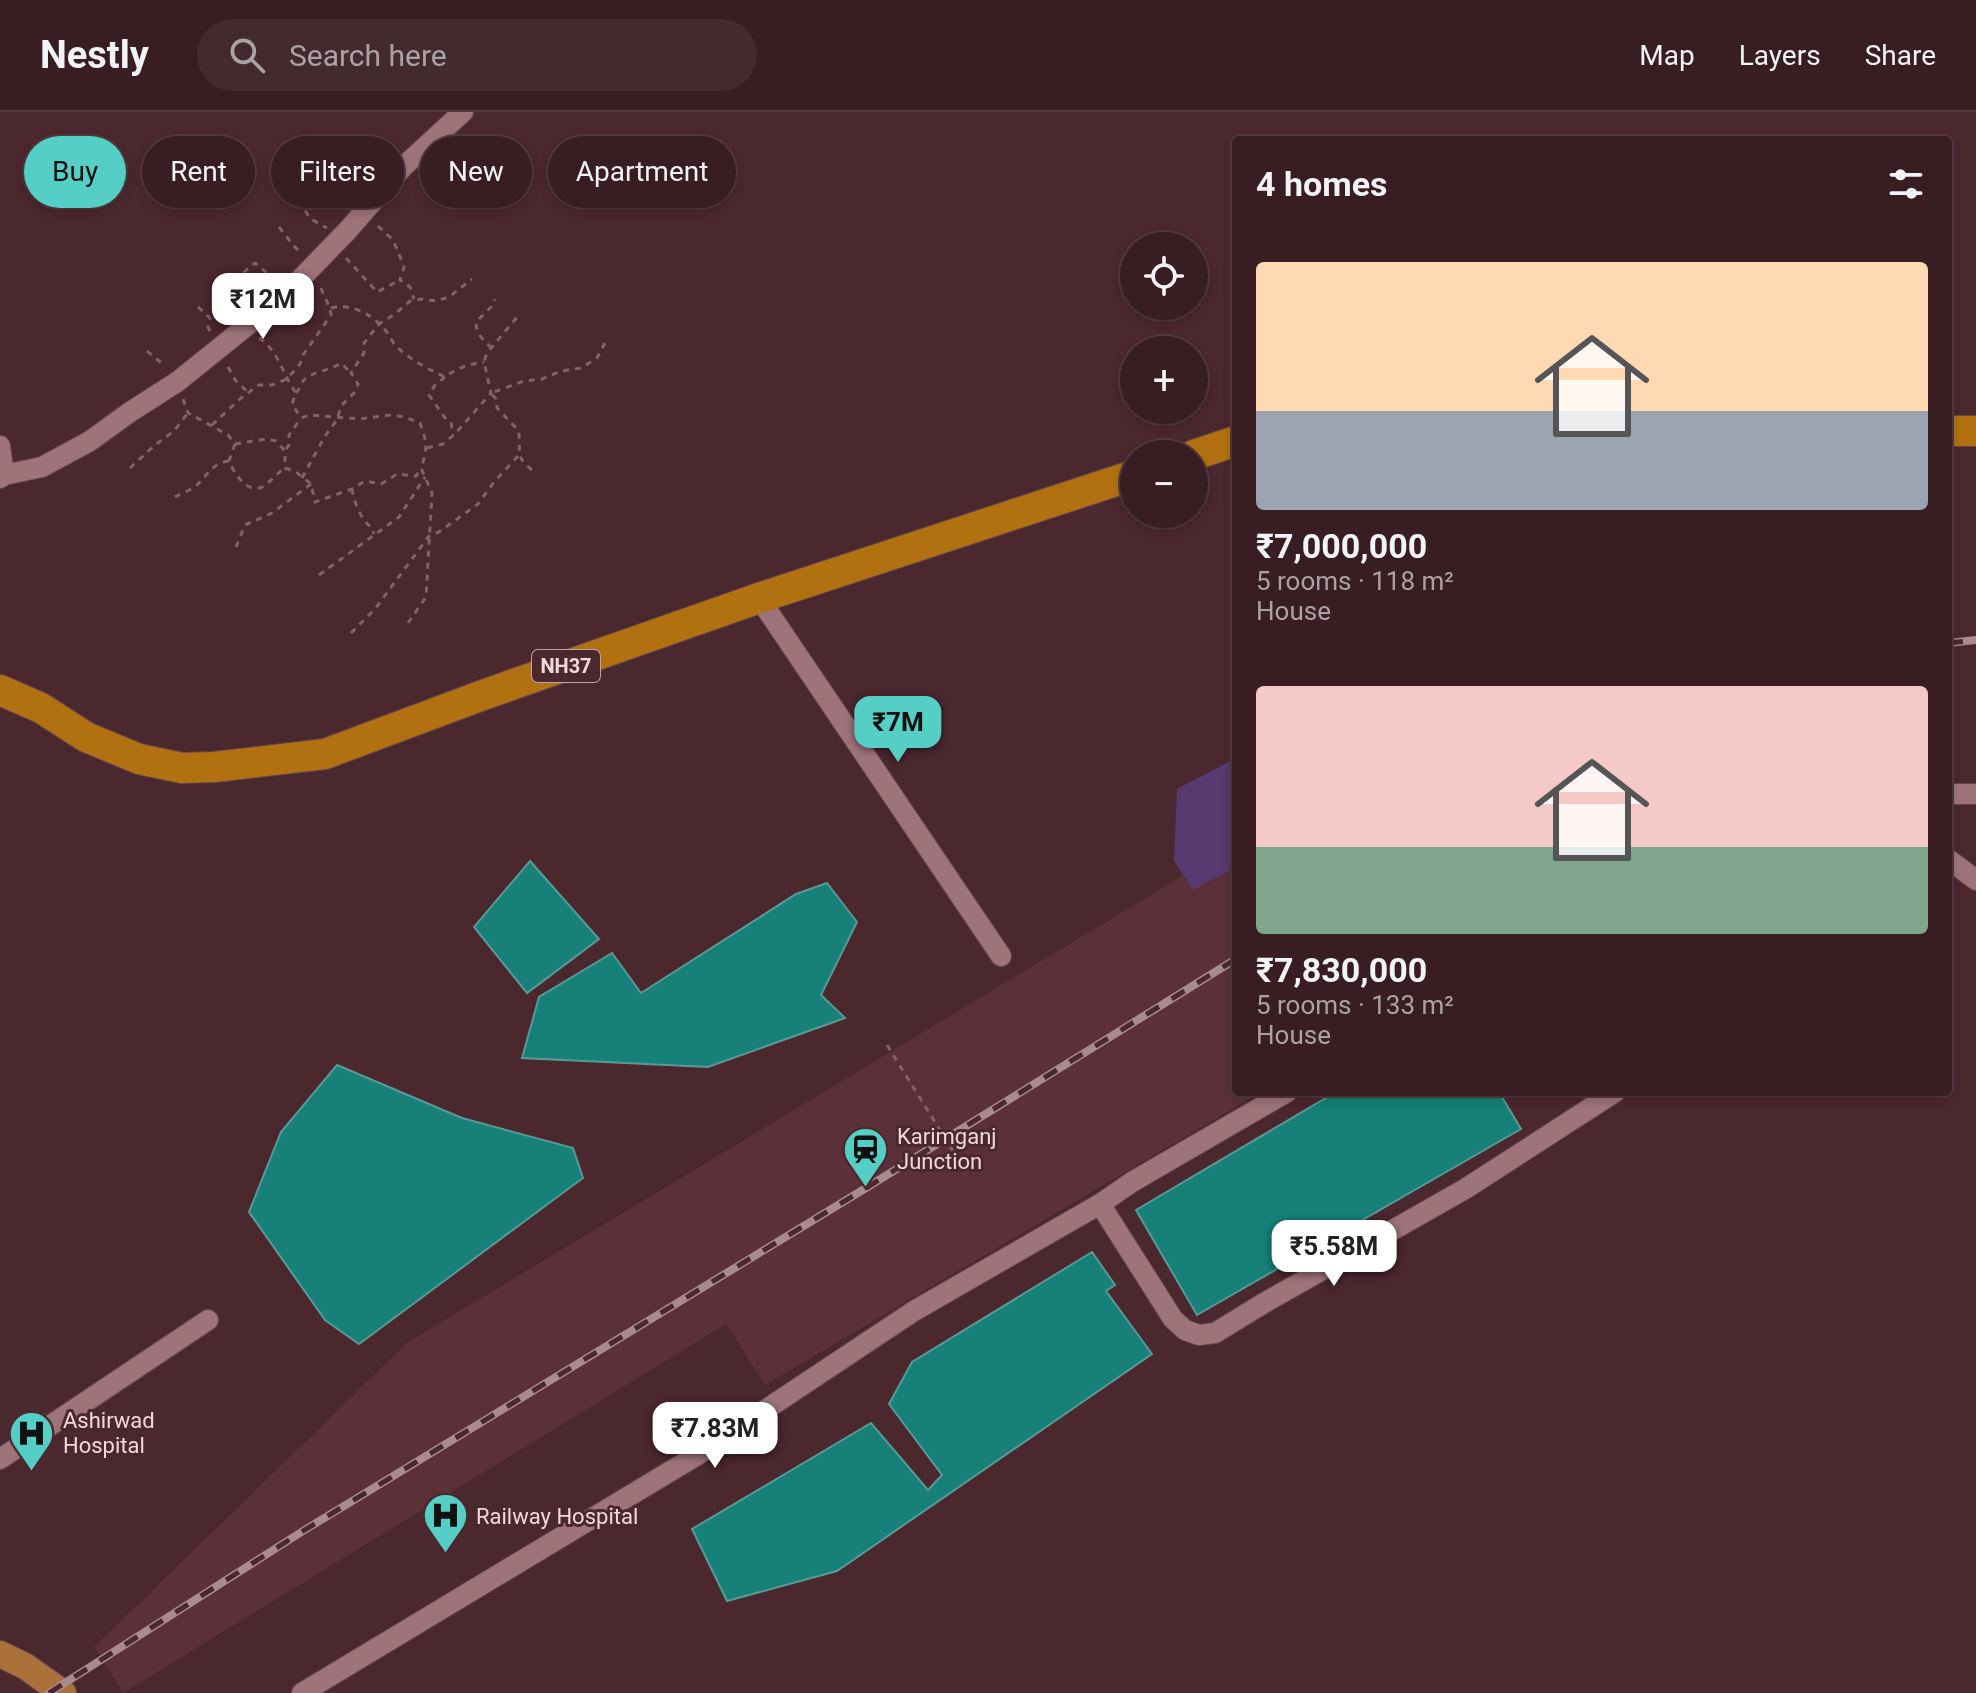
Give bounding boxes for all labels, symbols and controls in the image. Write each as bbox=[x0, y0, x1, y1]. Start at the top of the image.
search box bbox=[197, 19, 757, 91]
text: Nestly bbox=[40, 33, 149, 77]
icon: search bbox=[225, 33, 269, 77]
text: Search here bbox=[289, 38, 447, 73]
text: Map bbox=[1639, 39, 1695, 72]
text: Layers bbox=[1739, 39, 1821, 72]
text: Share bbox=[1865, 39, 1936, 72]
chip: Buy bbox=[24, 136, 126, 208]
chip: Rent bbox=[142, 136, 255, 208]
chip: Filters bbox=[271, 136, 404, 208]
chip: New bbox=[420, 136, 532, 208]
chip: Apartment bbox=[548, 136, 736, 208]
icon: filters bbox=[1884, 162, 1928, 206]
text: 4 homes bbox=[1256, 164, 1387, 204]
map controls bbox=[1120, 232, 1208, 528]
button: locate bbox=[1120, 232, 1208, 320]
pin: ₹12M bbox=[216, 273, 310, 341]
text: ₹12M bbox=[230, 284, 296, 314]
icon: home bbox=[1520, 314, 1664, 458]
button: + bbox=[1120, 336, 1208, 424]
button: − bbox=[1120, 440, 1208, 528]
text: ₹7,000,000 bbox=[1256, 526, 1427, 566]
text: 5 rooms · 118 m² bbox=[1256, 566, 1454, 596]
text: House bbox=[1256, 596, 1331, 626]
road number: NH37 bbox=[532, 650, 600, 682]
pin: ₹7M bbox=[859, 696, 937, 764]
text: ₹7M bbox=[872, 707, 924, 737]
icon: home bbox=[1520, 738, 1664, 882]
text: ₹7,830,000 bbox=[1256, 950, 1427, 990]
text: 5 rooms · 133 m² bbox=[1256, 990, 1454, 1020]
text: House bbox=[1256, 1020, 1331, 1050]
place label: Karimganj Junction bbox=[897, 1124, 997, 1174]
station icon: Karimganj Junction bbox=[842, 1125, 890, 1188]
pin: ₹5.58M bbox=[1269, 1220, 1399, 1288]
text: ₹5.58M bbox=[1290, 1231, 1378, 1261]
pin: ₹7.83M bbox=[650, 1402, 780, 1470]
place label: Ashirwad Hospital bbox=[63, 1408, 155, 1458]
hospital icon: Ashirwad Hospital bbox=[8, 1409, 56, 1472]
text: ₹7.83M bbox=[671, 1413, 759, 1443]
hospital icon: Railway Hospital bbox=[421, 1492, 469, 1555]
place label: Railway Hospital bbox=[476, 1504, 638, 1529]

